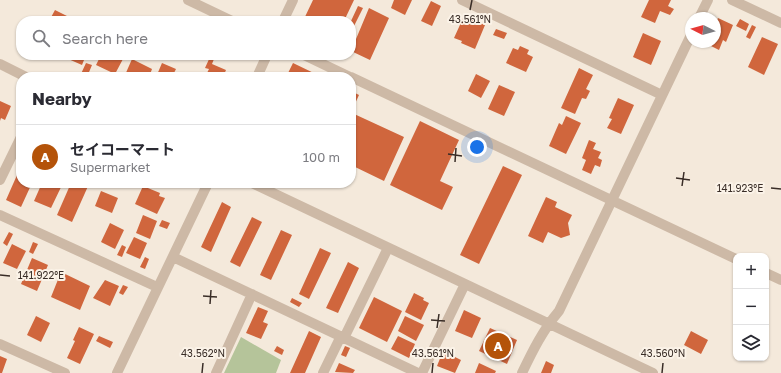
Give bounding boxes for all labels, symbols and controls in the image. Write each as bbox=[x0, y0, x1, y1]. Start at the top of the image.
north arrow bbox=[685, 12, 721, 48]
text: 43.561°N bbox=[449, 13, 491, 25]
search box bbox=[16, 16, 356, 60]
icon: search bbox=[30, 27, 52, 49]
text: Search here bbox=[62, 29, 148, 47]
text: Nearby bbox=[32, 88, 92, 109]
your location bbox=[467, 137, 487, 157]
text: セイコーマート bbox=[70, 140, 175, 158]
text: A bbox=[40, 149, 50, 165]
text: 100 m bbox=[303, 149, 340, 165]
text: Supermarket bbox=[70, 159, 151, 175]
text: 141.923°E bbox=[717, 182, 763, 194]
map controls bbox=[733, 253, 769, 361]
button: + bbox=[733, 253, 769, 289]
text: 141.922°E bbox=[18, 269, 64, 281]
button: − bbox=[733, 289, 769, 325]
button: layers bbox=[733, 325, 769, 361]
pin: A bbox=[485, 331, 511, 361]
text: 43.562°N bbox=[181, 347, 225, 359]
text: 43.561°N bbox=[412, 347, 454, 359]
text: 43.560°N bbox=[641, 347, 685, 359]

